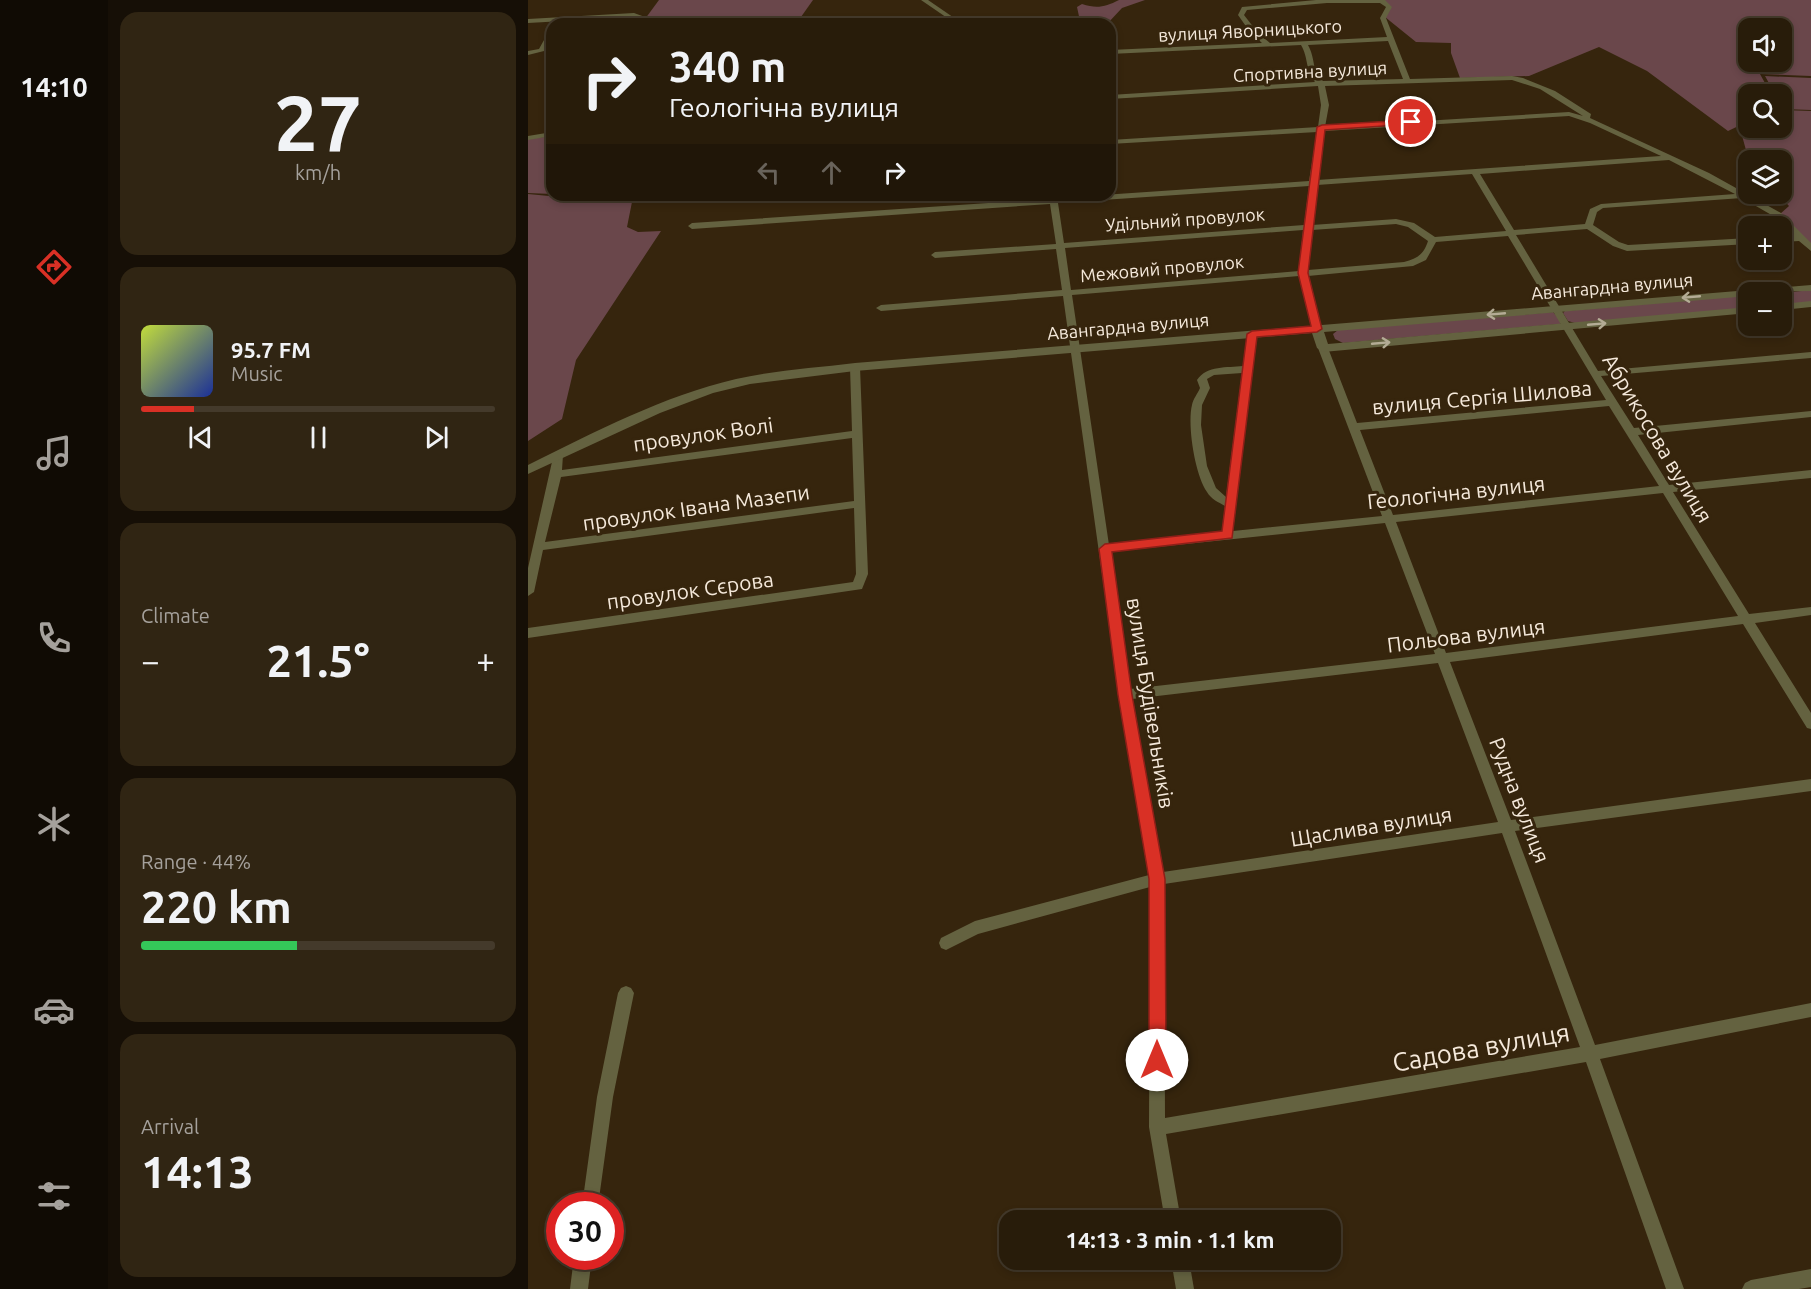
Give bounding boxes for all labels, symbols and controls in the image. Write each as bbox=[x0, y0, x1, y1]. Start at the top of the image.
street label: вулиця Яворницького bbox=[1158, 15, 1342, 45]
map controls bbox=[1738, 18, 1792, 336]
button: sound bbox=[1738, 18, 1792, 72]
icon: right bbox=[570, 42, 648, 120]
text: 340 m bbox=[669, 43, 786, 90]
street label: Спортивна вулиця bbox=[1232, 57, 1388, 85]
text: 14:10 bbox=[20, 72, 88, 102]
text: 27 bbox=[274, 78, 362, 166]
button: search bbox=[1738, 84, 1792, 138]
text: Геологічна вулиця bbox=[669, 92, 899, 122]
pin bbox=[1385, 96, 1436, 147]
icon: arrive bbox=[1394, 105, 1427, 138]
button: layers bbox=[1738, 150, 1792, 204]
icon: left bbox=[752, 156, 785, 189]
icon: ahead bbox=[815, 156, 848, 189]
icon: right bbox=[878, 156, 911, 189]
text: km/h bbox=[295, 161, 341, 184]
street label: Удільний провулок bbox=[1105, 203, 1265, 235]
button: + bbox=[1738, 216, 1792, 270]
icon: directions bbox=[33, 246, 75, 288]
street label: Межовий провулок bbox=[1079, 251, 1245, 285]
street label: Авангардна вулиця bbox=[1530, 269, 1694, 303]
button: − bbox=[1738, 282, 1792, 336]
one-way arrow bbox=[1681, 292, 1701, 303]
street label: Авангардна вулиця bbox=[1046, 309, 1210, 343]
one-way arrow bbox=[1487, 309, 1507, 320]
one-way arrow bbox=[1586, 318, 1606, 329]
text: 95.7 FM bbox=[231, 337, 311, 362]
one-way arrow bbox=[1371, 337, 1391, 348]
street label: Абрикосова вулиця bbox=[1598, 349, 1718, 527]
text: Music bbox=[231, 362, 283, 385]
street label: вулиця Сергія Шилова bbox=[1371, 375, 1593, 419]
street label: провулок Волі bbox=[631, 412, 775, 456]
icon: previous bbox=[184, 421, 217, 454]
icon: pause bbox=[302, 421, 335, 454]
icon: next bbox=[420, 421, 453, 454]
icon: music bbox=[33, 432, 75, 474]
street label: Геологічна вулиця bbox=[1366, 471, 1546, 513]
street label: провулок Івана Мазепи bbox=[581, 479, 811, 535]
street label: провулок Сєрова bbox=[605, 566, 775, 614]
street label: вулиця Будівельників bbox=[1122, 596, 1180, 810]
text: Climate bbox=[141, 604, 210, 627]
street label: Польова вулиця bbox=[1386, 613, 1546, 657]
icon: phone bbox=[33, 617, 75, 659]
text: 21.5° bbox=[266, 635, 370, 686]
text: − bbox=[141, 642, 160, 679]
text: + bbox=[476, 642, 495, 679]
street label: Рудна вулиця bbox=[1485, 734, 1555, 866]
street label: Щаслива вулиця bbox=[1289, 801, 1453, 851]
icon: climate bbox=[33, 803, 75, 845]
text: Range · 44% bbox=[141, 850, 251, 873]
text: 220 km bbox=[141, 881, 292, 932]
icon: car bbox=[33, 989, 75, 1031]
street label: Садова вулиця bbox=[1390, 1017, 1572, 1077]
position arrow bbox=[1125, 1028, 1189, 1092]
text: Arrival bbox=[141, 1115, 199, 1138]
text: 14:13 bbox=[141, 1146, 254, 1197]
icon: filters bbox=[33, 1175, 75, 1217]
speed limit sign: 30 bbox=[546, 1192, 624, 1270]
text: 14:13 · 3 min · 1.1 km bbox=[1065, 1227, 1275, 1252]

